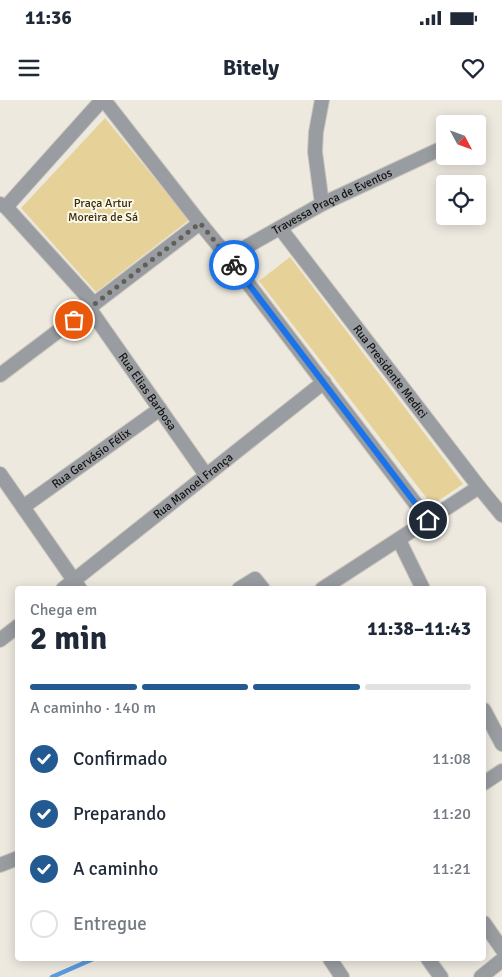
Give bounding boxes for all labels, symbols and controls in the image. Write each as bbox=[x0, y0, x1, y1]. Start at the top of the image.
text: 11:36 bbox=[25, 6, 72, 30]
icon: menu bbox=[15, 54, 43, 82]
text: Bitely bbox=[223, 54, 279, 81]
icon: heart bbox=[459, 54, 487, 82]
north arrow bbox=[436, 115, 486, 165]
map controls bbox=[436, 115, 486, 225]
street label: Travessa Praça de Eventos bbox=[269, 165, 394, 238]
button: locate bbox=[436, 175, 486, 225]
park label: Praça Artur Moreira de Sá bbox=[68, 196, 138, 225]
courier bbox=[209, 240, 259, 290]
icon: bike bbox=[220, 251, 248, 279]
pin bbox=[53, 299, 95, 341]
icon: bag bbox=[60, 306, 88, 334]
street label: Rua Presidente Medici bbox=[350, 322, 431, 421]
street label: Rua Elias Barbosa bbox=[115, 350, 180, 433]
street label: Rua Gervásio Félix bbox=[49, 424, 134, 492]
street label: Rua Manoel França bbox=[150, 450, 236, 522]
pin bbox=[407, 499, 449, 541]
icon: home bbox=[414, 506, 442, 534]
text: Chega em bbox=[30, 600, 97, 620]
text: 11:38–11:43 bbox=[367, 617, 471, 641]
text: 2 min bbox=[30, 619, 107, 658]
text: A caminho · 140 m bbox=[30, 698, 156, 718]
icon: check bbox=[30, 745, 58, 773]
text: Confirmado bbox=[73, 747, 167, 771]
text: 11:08 bbox=[432, 749, 471, 769]
icon: check bbox=[30, 800, 58, 828]
text: Preparando bbox=[73, 802, 166, 826]
text: 11:20 bbox=[432, 804, 471, 824]
icon: check bbox=[30, 855, 58, 883]
text: A caminho bbox=[73, 857, 158, 881]
text: 11:21 bbox=[432, 859, 471, 879]
text: Entregue bbox=[73, 912, 147, 936]

